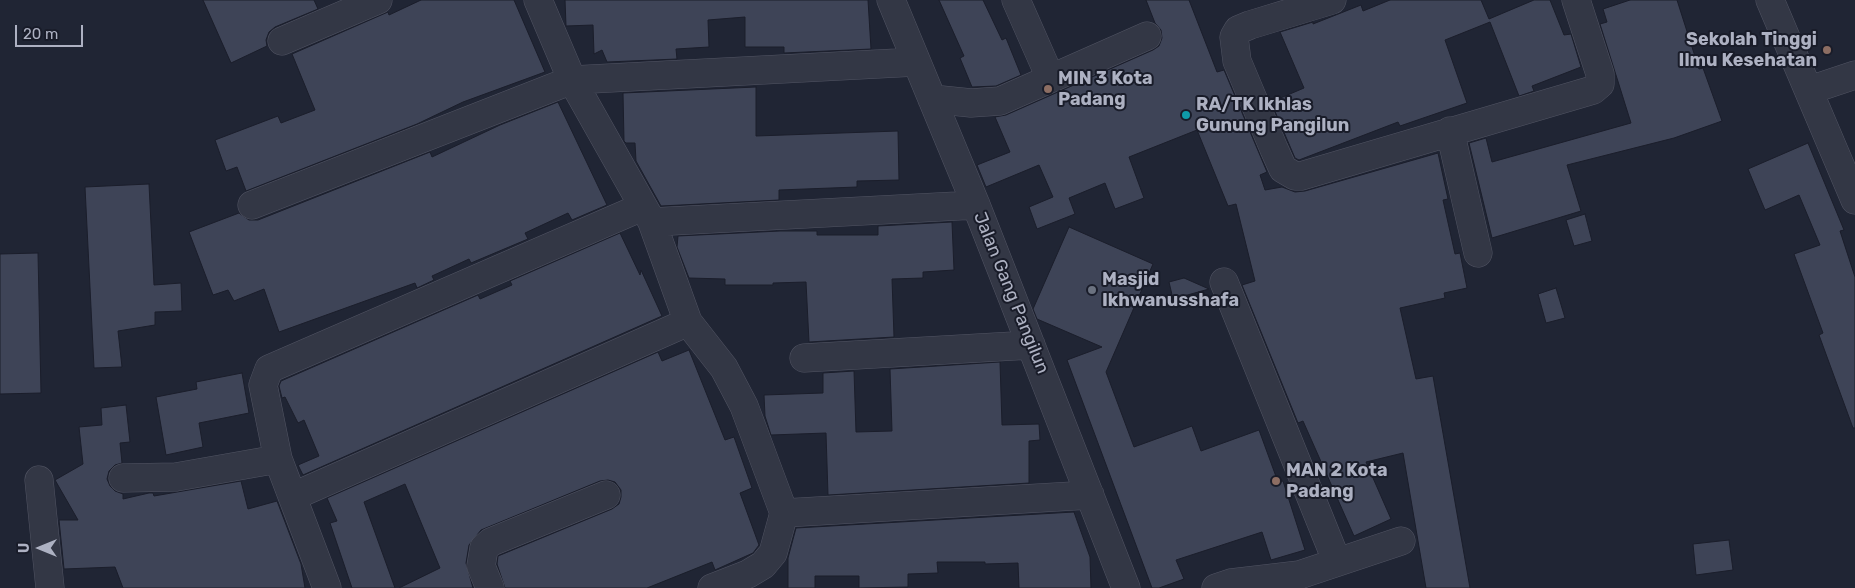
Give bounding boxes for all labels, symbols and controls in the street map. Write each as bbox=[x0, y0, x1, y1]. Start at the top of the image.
scale bar bbox=[18, 15, 85, 47]
text: 20 m bbox=[23, 25, 58, 43]
place label: Sekolah Tinggi Ilmu Kesehatan bbox=[1679, 29, 1817, 72]
marker: Sekolah Tinggi Ilmu Kesehatan bbox=[1821, 44, 1833, 56]
place label: MIN 3 Kota Padang bbox=[1058, 68, 1153, 110]
marker: MIN 3 Kota Padang bbox=[1042, 83, 1054, 95]
place label: RA/TK Ikhlas Gunung Pangilun bbox=[1196, 94, 1349, 136]
marker: RA/TK Ikhlas Gunung Pangilun bbox=[1180, 109, 1192, 121]
street label: Jalan Gang Pangilun bbox=[969, 209, 1053, 377]
place label: Masjid Ikhwanusshafa bbox=[1102, 269, 1239, 312]
marker: Masjid Ikhwanusshafa bbox=[1086, 284, 1098, 296]
place label: MAN 2 Kota Padang bbox=[1286, 460, 1388, 502]
marker: MAN 2 Kota Padang bbox=[1270, 475, 1282, 487]
north arrow bbox=[15, 523, 65, 573]
text: U bbox=[16, 543, 33, 553]

